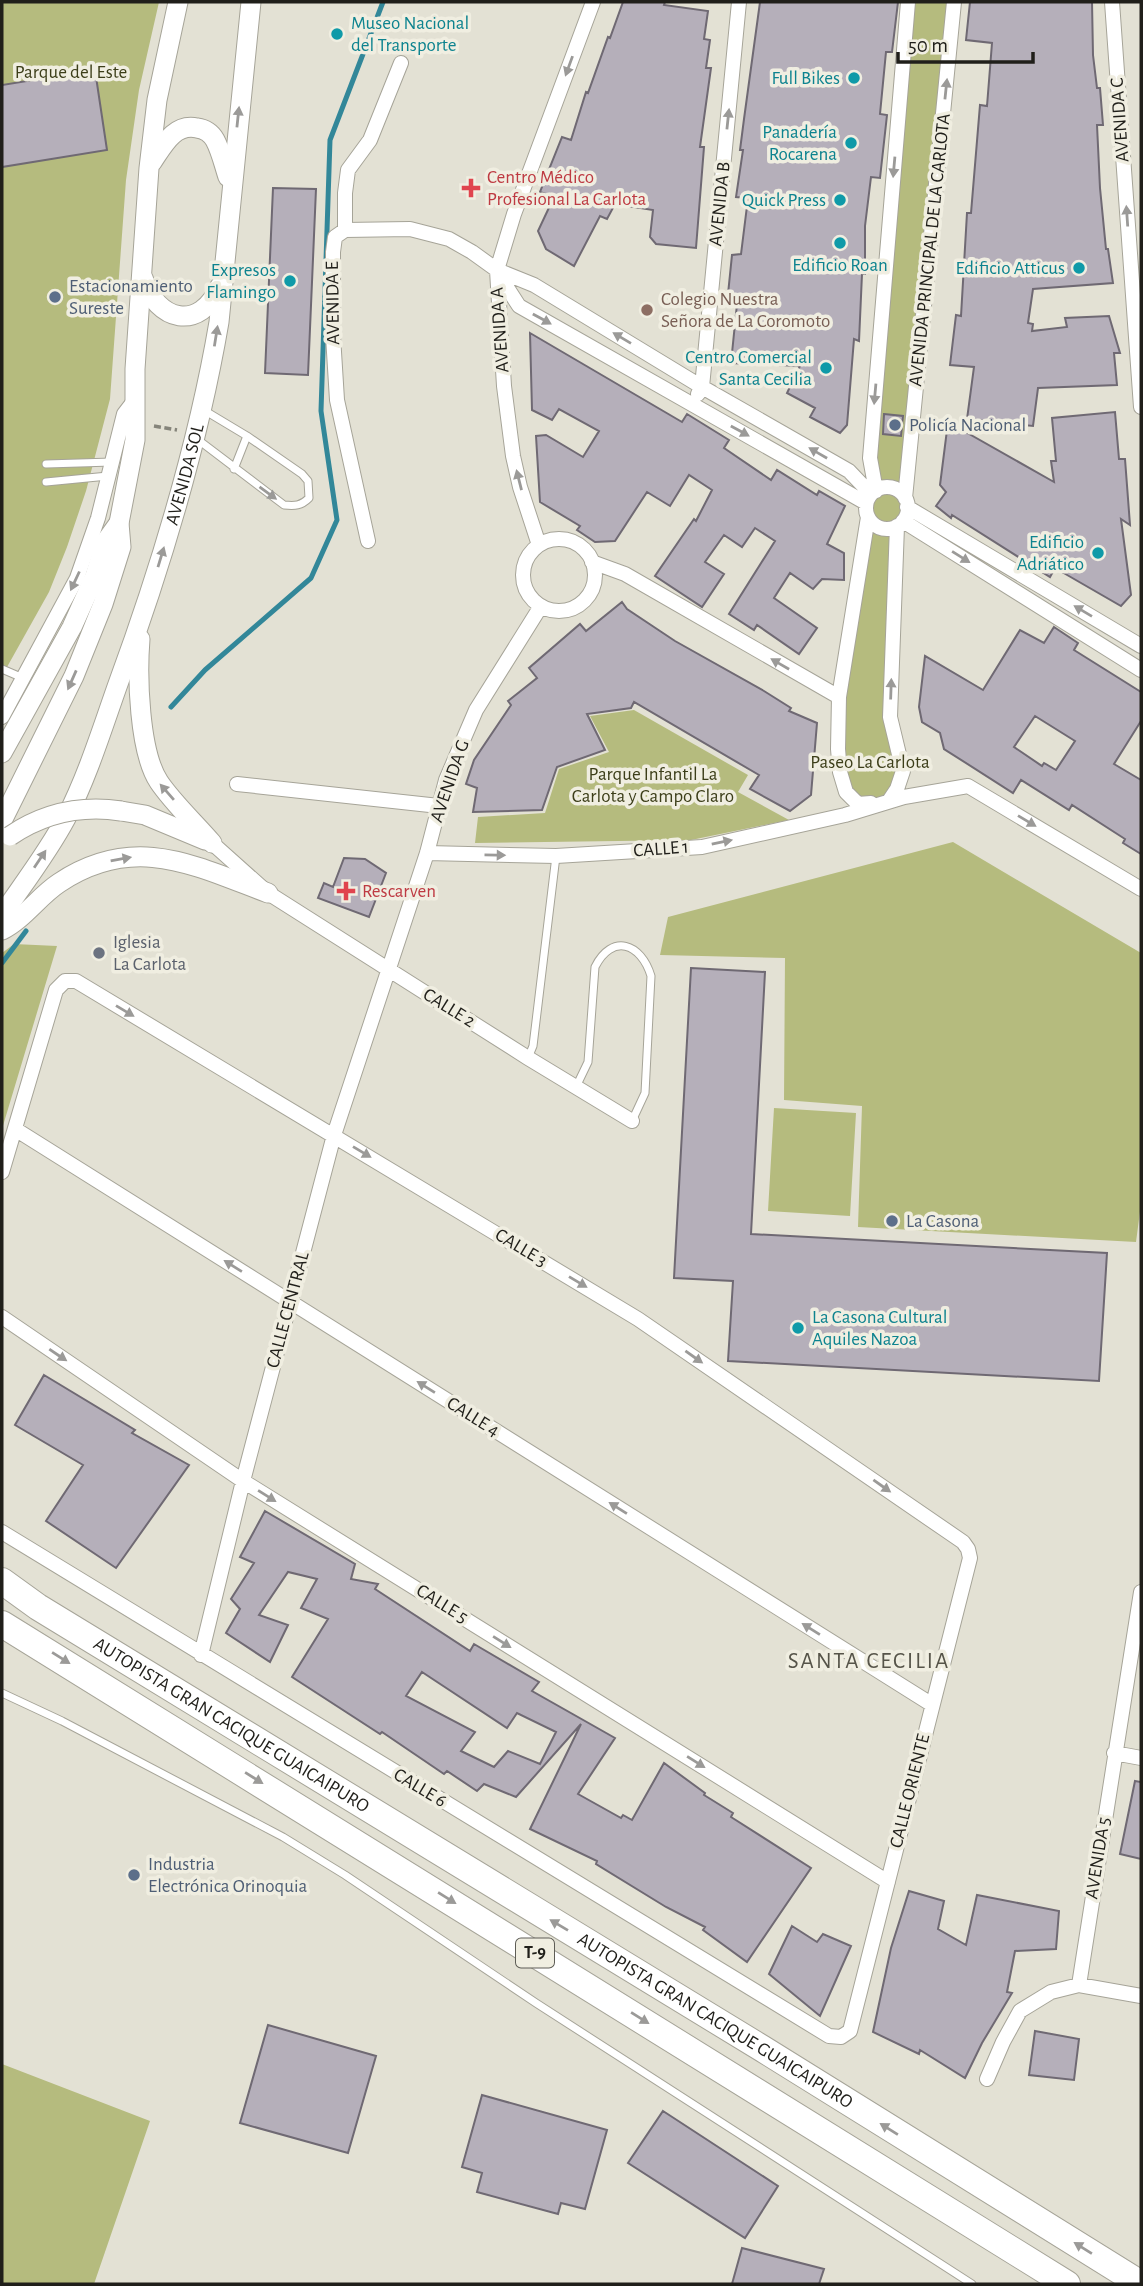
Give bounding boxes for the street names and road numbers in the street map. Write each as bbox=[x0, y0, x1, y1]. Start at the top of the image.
street label: AVENIDA C bbox=[1108, 77, 1132, 163]
street label: AVENIDA PRINCIPAL DE LA CARLOTA bbox=[906, 112, 954, 387]
street label: AVENIDA B bbox=[706, 161, 734, 247]
street label: AVENIDA E bbox=[323, 261, 343, 345]
street label: AVENIDA A bbox=[488, 287, 512, 373]
street label: AVENIDA SOL bbox=[162, 422, 207, 527]
street label: AVENIDA G bbox=[427, 737, 473, 825]
street label: CALLE 1 bbox=[633, 838, 689, 860]
street label: CALLE 2 bbox=[420, 985, 479, 1032]
street label: CALLE 3 bbox=[492, 1225, 550, 1271]
street label: CALLE CENTRAL bbox=[263, 1250, 313, 1370]
street label: CALLE 4 bbox=[443, 1394, 503, 1440]
street label: CALLE 5 bbox=[413, 1581, 471, 1627]
street label: AUTOPISTA GRAN CACIQUE GUAICAIPURO bbox=[90, 1634, 373, 1816]
street label: CALLE ORIENTE bbox=[887, 1732, 933, 1850]
street label: CALLE 6 bbox=[390, 1765, 450, 1811]
street label: AVENIDA 5 bbox=[1082, 1816, 1114, 1900]
street label: AUTOPISTA GRAN CACIQUE GUAICAIPURO bbox=[574, 1929, 856, 2112]
road number: T-9 bbox=[516, 1938, 554, 1968]

